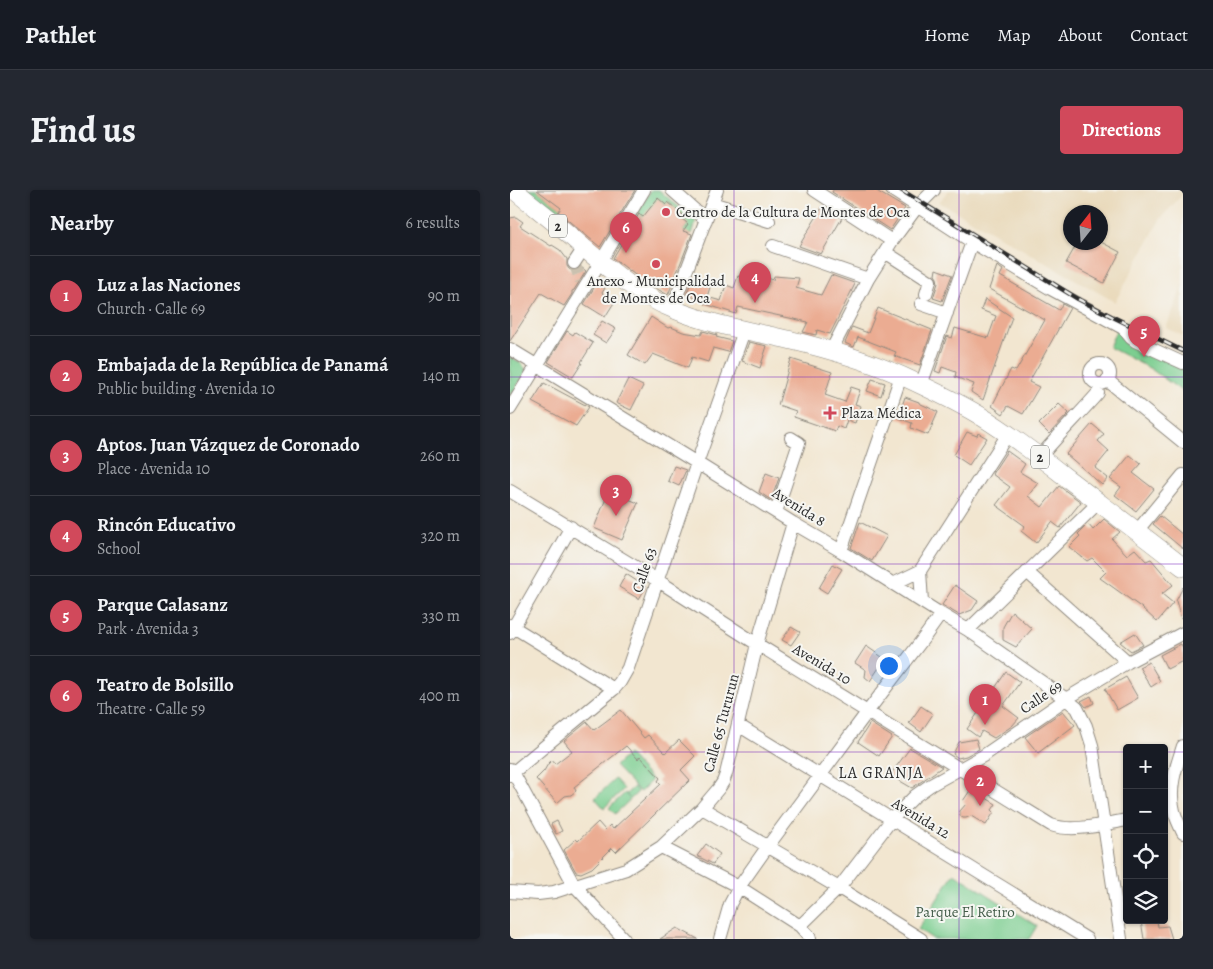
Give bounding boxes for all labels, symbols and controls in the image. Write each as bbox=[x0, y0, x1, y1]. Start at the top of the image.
text: Pathlet bbox=[25, 19, 96, 51]
text: Home bbox=[924, 23, 969, 47]
text: Map bbox=[997, 23, 1030, 47]
text: About bbox=[1058, 23, 1102, 47]
text: Contact bbox=[1130, 23, 1188, 47]
text: Find us bbox=[30, 106, 136, 154]
button: Directions bbox=[1060, 106, 1183, 154]
place label: Centro de la Cultura de Montes de Oca bbox=[676, 202, 910, 222]
north arrow bbox=[1063, 205, 1108, 250]
marker: Centro de la Cultura de Montes de Oca bbox=[660, 206, 672, 218]
text: Nearby bbox=[50, 209, 113, 237]
text: 6 results bbox=[406, 212, 460, 234]
pin: 6 bbox=[610, 212, 642, 253]
road number: 2 bbox=[549, 214, 567, 238]
marker: Anexo - Municipalidad de Montes de Oca bbox=[650, 258, 662, 270]
pin: 4 bbox=[739, 262, 771, 303]
place label: Anexo - Municipalidad de Montes de Oca bbox=[586, 271, 726, 308]
text: Luz a las Naciones bbox=[97, 272, 241, 298]
text: 1 bbox=[63, 285, 69, 307]
text: 90 m bbox=[428, 285, 460, 307]
text: Church · Calle 69 bbox=[97, 298, 205, 320]
pin: 5 bbox=[1128, 316, 1160, 357]
text: Embajada de la República de Panamá bbox=[97, 352, 388, 378]
text: 2 bbox=[62, 365, 70, 387]
text: 140 m bbox=[422, 365, 460, 387]
text: Public building · Avenida 10 bbox=[97, 378, 275, 400]
place label: Plaza Médica bbox=[841, 403, 921, 423]
marker: Plaza Médica bbox=[823, 406, 837, 420]
text: Aptos. Juan Vázquez de Coronado bbox=[97, 432, 360, 458]
text: 3 bbox=[63, 445, 69, 467]
text: 260 m bbox=[420, 445, 460, 467]
road number: 2 bbox=[1031, 446, 1049, 468]
text: Place · Avenida 10 bbox=[97, 458, 210, 480]
pin: 3 bbox=[600, 475, 632, 516]
street label: Avenida 8 bbox=[768, 482, 829, 531]
text: Rincón Educativo bbox=[97, 512, 236, 538]
text: 4 bbox=[62, 525, 70, 547]
text: 320 m bbox=[421, 525, 460, 547]
text: School bbox=[97, 538, 140, 560]
street label: Calle 63 bbox=[627, 545, 661, 595]
text: Parque Calasanz bbox=[97, 592, 228, 618]
text: 5 bbox=[63, 605, 69, 627]
text: 330 m bbox=[422, 605, 460, 627]
text: Park · Avenida 3 bbox=[97, 618, 199, 640]
street label: Avenida 10 bbox=[788, 638, 855, 689]
your location bbox=[876, 653, 902, 679]
street label: Calle 65 Tururun bbox=[698, 671, 744, 775]
text: Teatro de Bolsillo bbox=[97, 672, 234, 698]
street label: Calle 69 bbox=[1016, 675, 1066, 718]
pin: 1 bbox=[969, 684, 1001, 725]
text: 6 bbox=[62, 685, 70, 707]
text: 400 m bbox=[419, 685, 460, 707]
text: Theatre · Calle 59 bbox=[97, 698, 205, 720]
map controls bbox=[1123, 744, 1168, 924]
button: + bbox=[1123, 744, 1168, 789]
district label: LA GRANJA bbox=[838, 762, 924, 784]
pin: 2 bbox=[964, 765, 996, 806]
button: − bbox=[1123, 789, 1168, 834]
street label: Avenida 12 bbox=[887, 792, 954, 843]
button: locate bbox=[1123, 834, 1168, 879]
button: layers bbox=[1123, 879, 1168, 924]
park label: Parque El Retiro bbox=[915, 902, 1015, 922]

